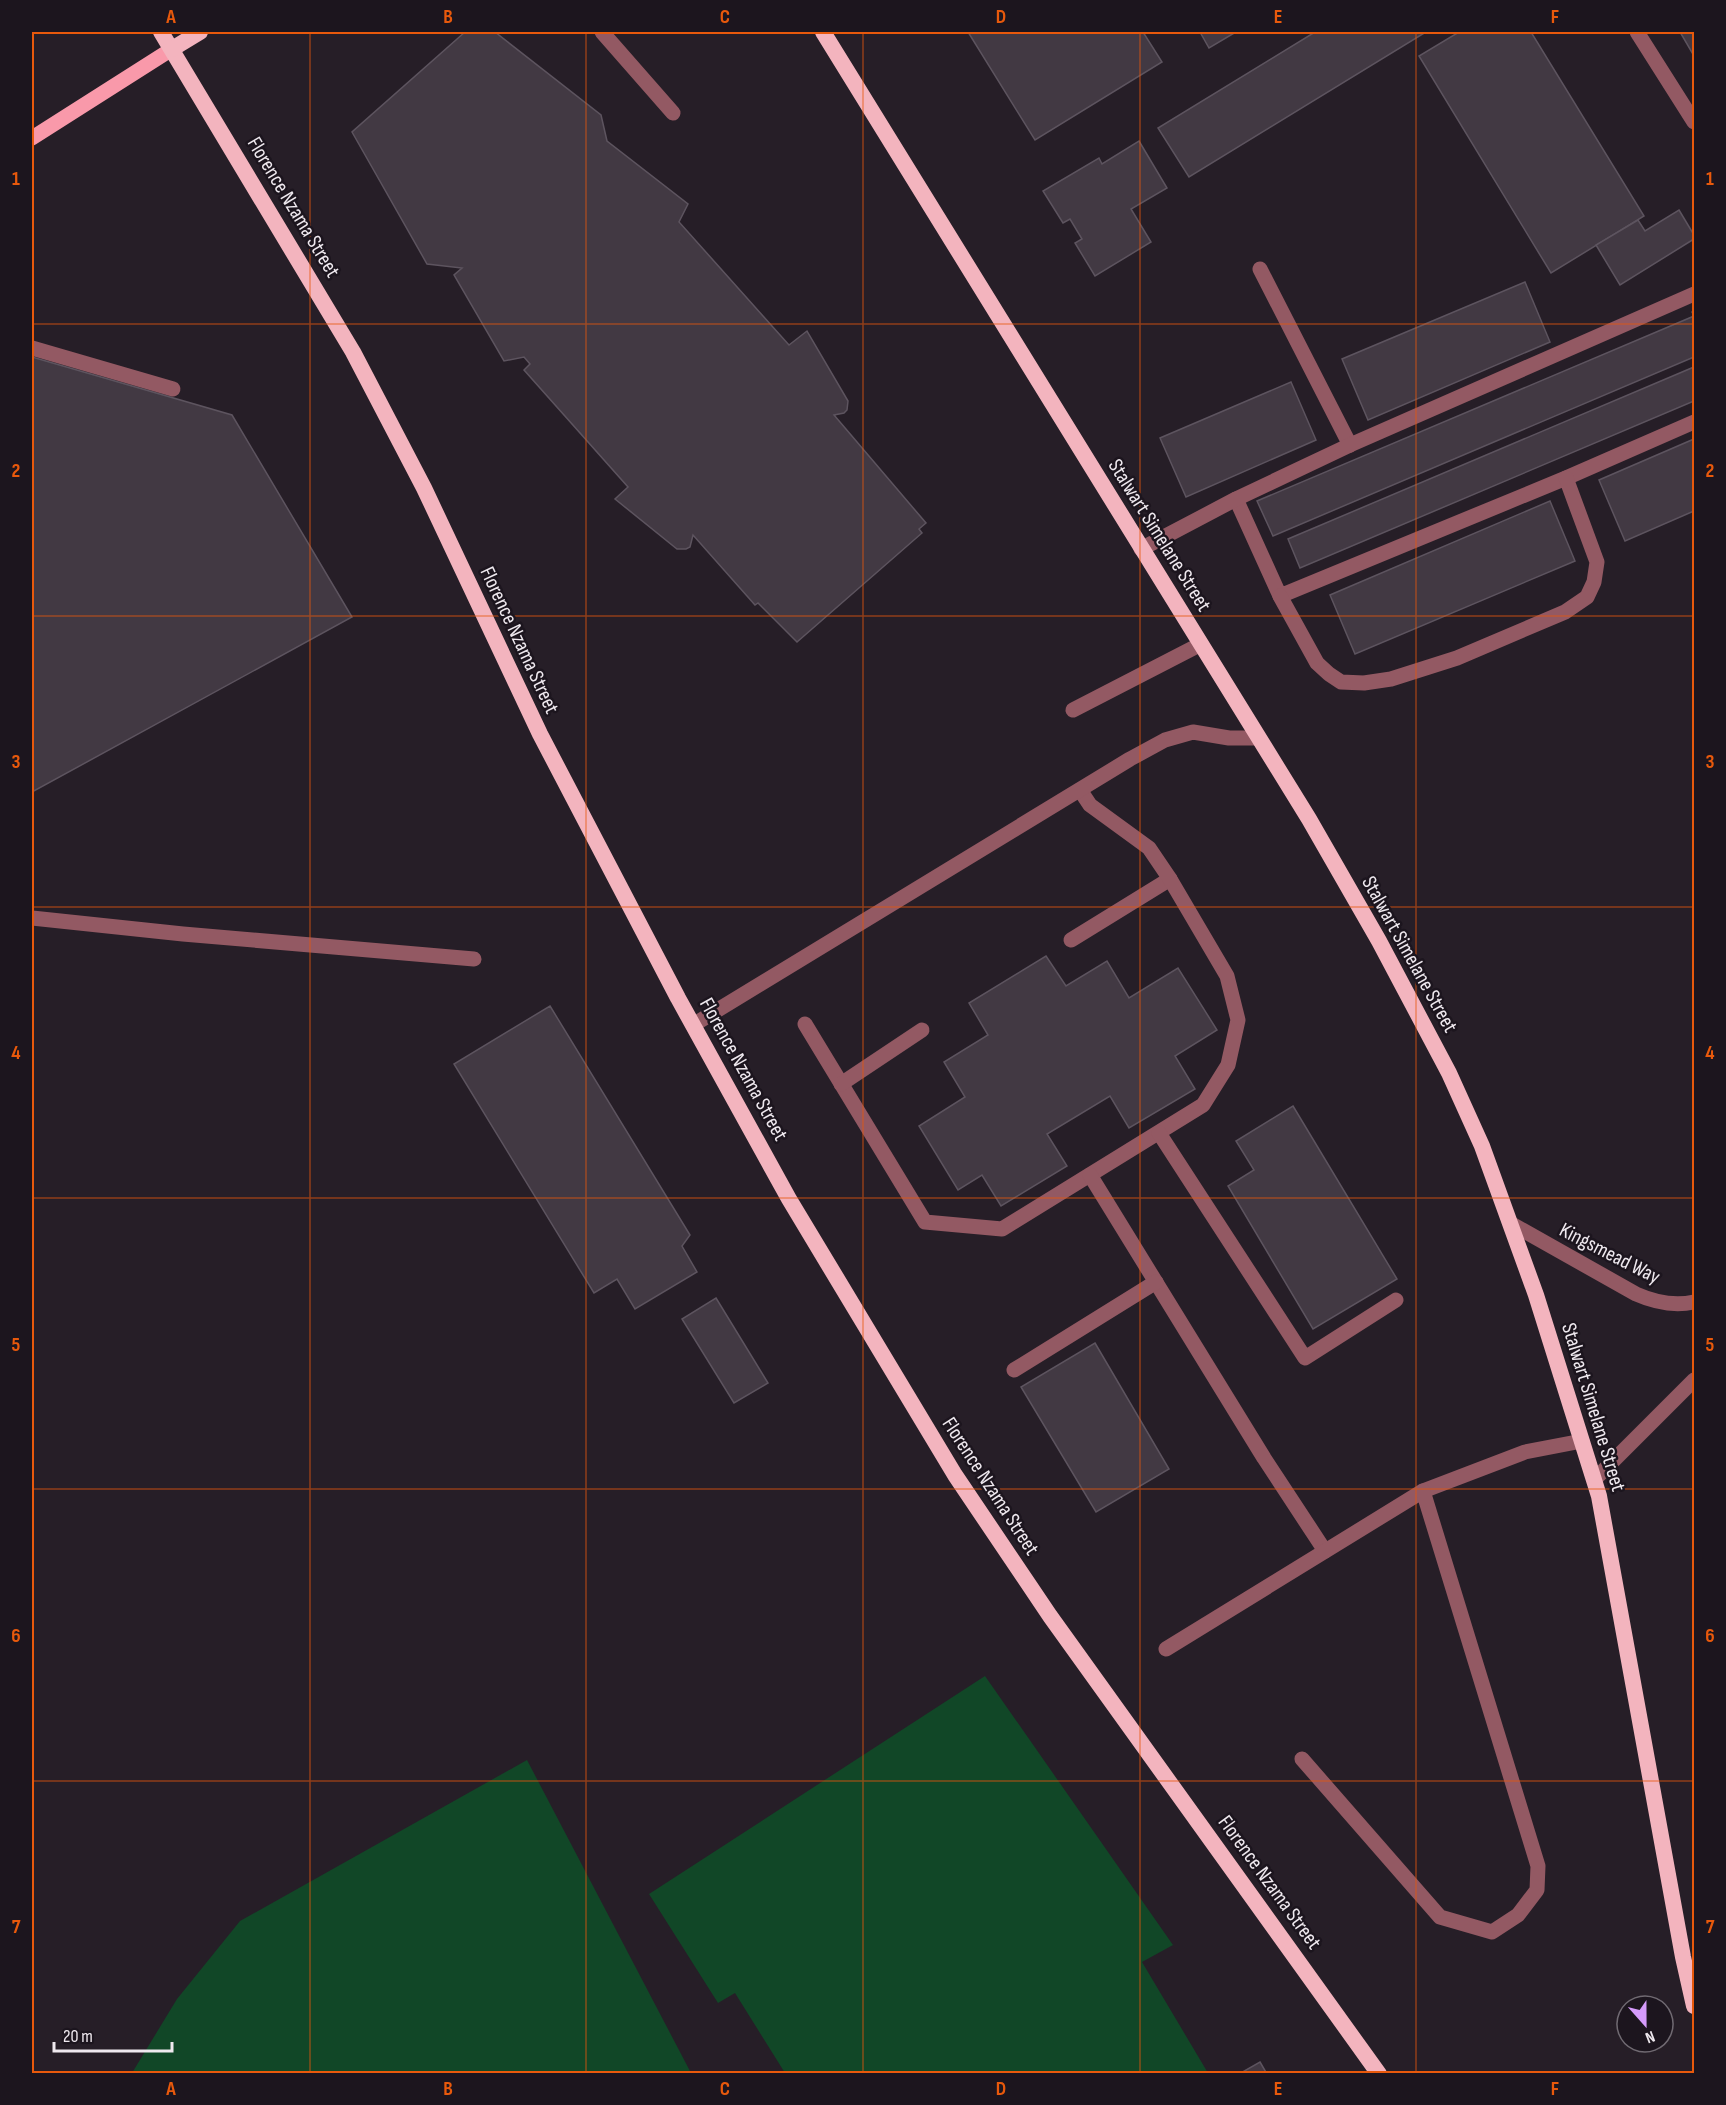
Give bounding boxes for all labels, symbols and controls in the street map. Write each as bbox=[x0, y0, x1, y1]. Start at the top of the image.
text: A bbox=[165, 5, 176, 29]
text: B bbox=[443, 5, 453, 29]
text: C bbox=[720, 5, 730, 29]
text: D bbox=[996, 5, 1006, 29]
text: E bbox=[1274, 5, 1282, 29]
text: F bbox=[1551, 5, 1559, 29]
street label: Florence Nzama Street bbox=[242, 133, 345, 282]
text: 1 bbox=[12, 167, 20, 191]
text: 1 bbox=[1706, 167, 1714, 191]
street label: Stalwart Simelane Street bbox=[1103, 455, 1216, 616]
text: 2 bbox=[12, 459, 20, 483]
text: 2 bbox=[1706, 459, 1714, 483]
street label: Florence Nzama Street bbox=[475, 563, 565, 718]
text: 3 bbox=[12, 750, 21, 774]
text: 3 bbox=[1706, 750, 1715, 774]
street label: Stalwart Simelane Street bbox=[1356, 872, 1463, 1037]
street label: Florence Nzama Street bbox=[694, 993, 793, 1145]
text: 4 bbox=[11, 1041, 21, 1065]
text: 4 bbox=[1705, 1041, 1715, 1065]
street label: Kingsmead Way bbox=[1555, 1217, 1664, 1289]
street label: Stalwart Simelane Street bbox=[1556, 1320, 1631, 1494]
text: 5 bbox=[12, 1333, 21, 1357]
text: 5 bbox=[1706, 1333, 1715, 1357]
street label: Florence Nzama Street bbox=[937, 1413, 1044, 1560]
text: 6 bbox=[11, 1624, 21, 1648]
text: 6 bbox=[1705, 1624, 1715, 1648]
street label: Florence Nzama Street bbox=[1213, 1810, 1327, 1954]
text: 7 bbox=[12, 1915, 21, 1939]
text: 7 bbox=[1706, 1915, 1715, 1939]
north arrow bbox=[1615, 1994, 1675, 2054]
scale bar bbox=[54, 2015, 172, 2053]
text: 20 m bbox=[63, 2026, 93, 2047]
text: N bbox=[1642, 2026, 1657, 2047]
text: A bbox=[165, 2077, 176, 2101]
text: B bbox=[443, 2077, 453, 2101]
text: C bbox=[720, 2077, 730, 2101]
text: D bbox=[996, 2077, 1006, 2101]
text: E bbox=[1274, 2077, 1282, 2101]
text: F bbox=[1551, 2077, 1559, 2101]

